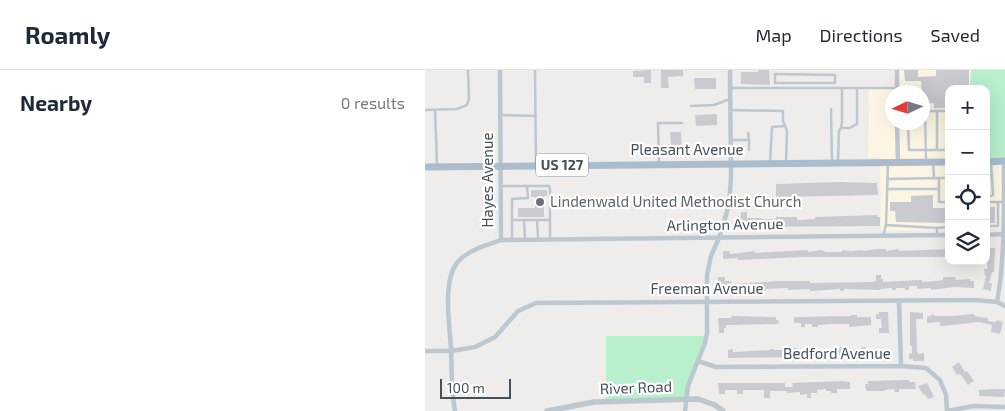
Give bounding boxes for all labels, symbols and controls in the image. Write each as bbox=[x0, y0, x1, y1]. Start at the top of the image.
text: Roamly bbox=[25, 20, 110, 49]
text: Map bbox=[755, 24, 792, 46]
text: Directions bbox=[820, 24, 903, 46]
text: Saved bbox=[931, 24, 980, 46]
north arrow bbox=[885, 85, 930, 130]
map controls bbox=[945, 85, 990, 265]
button: + bbox=[945, 85, 990, 130]
text: Nearby bbox=[20, 90, 92, 115]
text: 0 results bbox=[341, 93, 405, 112]
button: − bbox=[945, 130, 990, 175]
street label: Hayes Avenue bbox=[478, 132, 496, 228]
street label: Pleasant Avenue bbox=[630, 140, 744, 158]
road number: US 127 bbox=[536, 154, 588, 176]
button: locate bbox=[945, 175, 990, 220]
place label: Lindenwald United Methodist Church bbox=[550, 192, 801, 210]
marker: Lindenwald United Methodist Church bbox=[534, 196, 546, 208]
street label: Arlington Avenue bbox=[666, 214, 784, 234]
button: layers bbox=[945, 220, 990, 265]
street label: Freeman Avenue bbox=[650, 279, 764, 297]
street label: Bedford Avenue bbox=[783, 344, 891, 362]
scale bar bbox=[440, 376, 511, 399]
street label: River Road bbox=[599, 377, 673, 397]
text: 100 m bbox=[447, 379, 485, 396]

